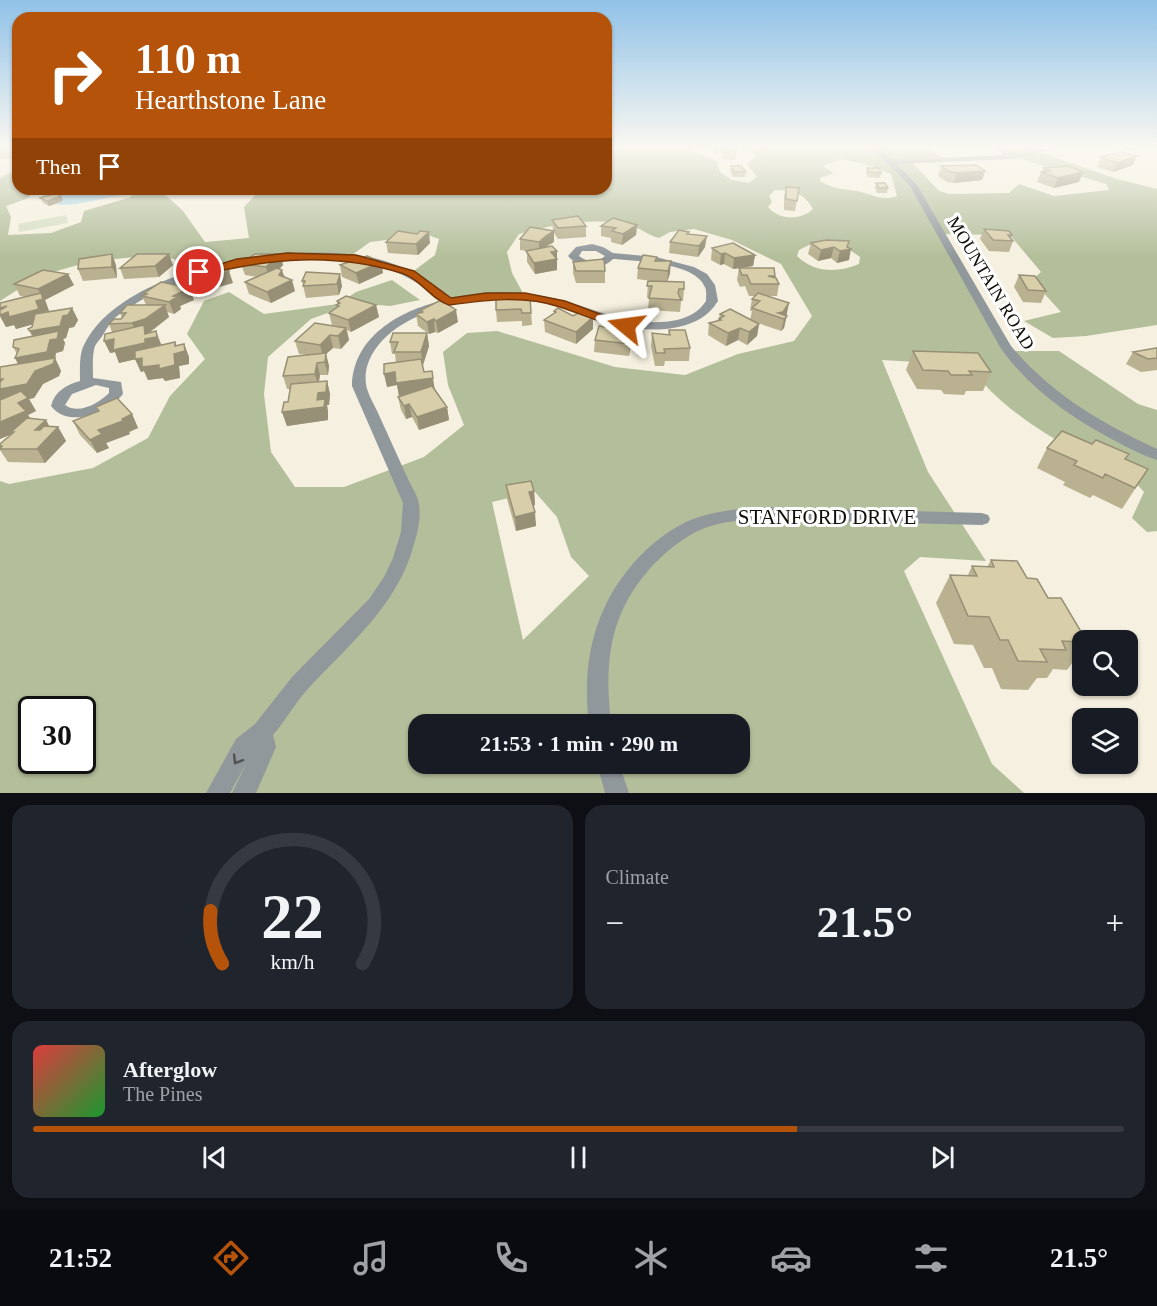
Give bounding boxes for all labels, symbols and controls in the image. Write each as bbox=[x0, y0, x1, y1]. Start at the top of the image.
icon: right bbox=[36, 36, 114, 114]
text: 110 m bbox=[135, 36, 241, 82]
text: Hearthstone Lane bbox=[135, 85, 326, 115]
icon: arrive bbox=[93, 150, 126, 183]
text: Then bbox=[36, 154, 81, 179]
street label: MOUNTAIN ROAD bbox=[943, 213, 1039, 353]
pin bbox=[173, 246, 224, 297]
icon: arrive bbox=[182, 255, 215, 288]
position arrow bbox=[594, 294, 658, 358]
street label: STANFORD DRIVE bbox=[738, 505, 916, 529]
map controls bbox=[1072, 630, 1138, 774]
button: search bbox=[1072, 630, 1138, 696]
speed limit sign: 30 bbox=[18, 696, 96, 774]
button: layers bbox=[1072, 708, 1138, 774]
text: 21:53 · 1 min · 290 m bbox=[480, 731, 678, 756]
one-way arrow bbox=[232, 754, 244, 764]
text: Climate bbox=[606, 866, 669, 888]
text: 22 bbox=[261, 882, 323, 951]
text: 21.5° bbox=[816, 897, 913, 947]
text: − bbox=[606, 905, 624, 941]
text: + bbox=[1105, 905, 1124, 941]
text: km/h bbox=[270, 950, 315, 974]
text: Afterglow bbox=[123, 1057, 217, 1082]
text: The Pines bbox=[123, 1083, 202, 1105]
icon: previous bbox=[198, 1141, 231, 1174]
icon: pause bbox=[562, 1141, 595, 1174]
icon: next bbox=[926, 1141, 959, 1174]
icon: directions bbox=[210, 1237, 252, 1279]
icon: music bbox=[350, 1237, 392, 1279]
icon: phone bbox=[490, 1237, 532, 1279]
icon: climate bbox=[630, 1237, 672, 1279]
icon: car bbox=[770, 1237, 812, 1279]
icon: filters bbox=[910, 1237, 952, 1279]
text: 21:52 bbox=[49, 1243, 112, 1273]
text: 21.5° bbox=[1050, 1243, 1108, 1273]

